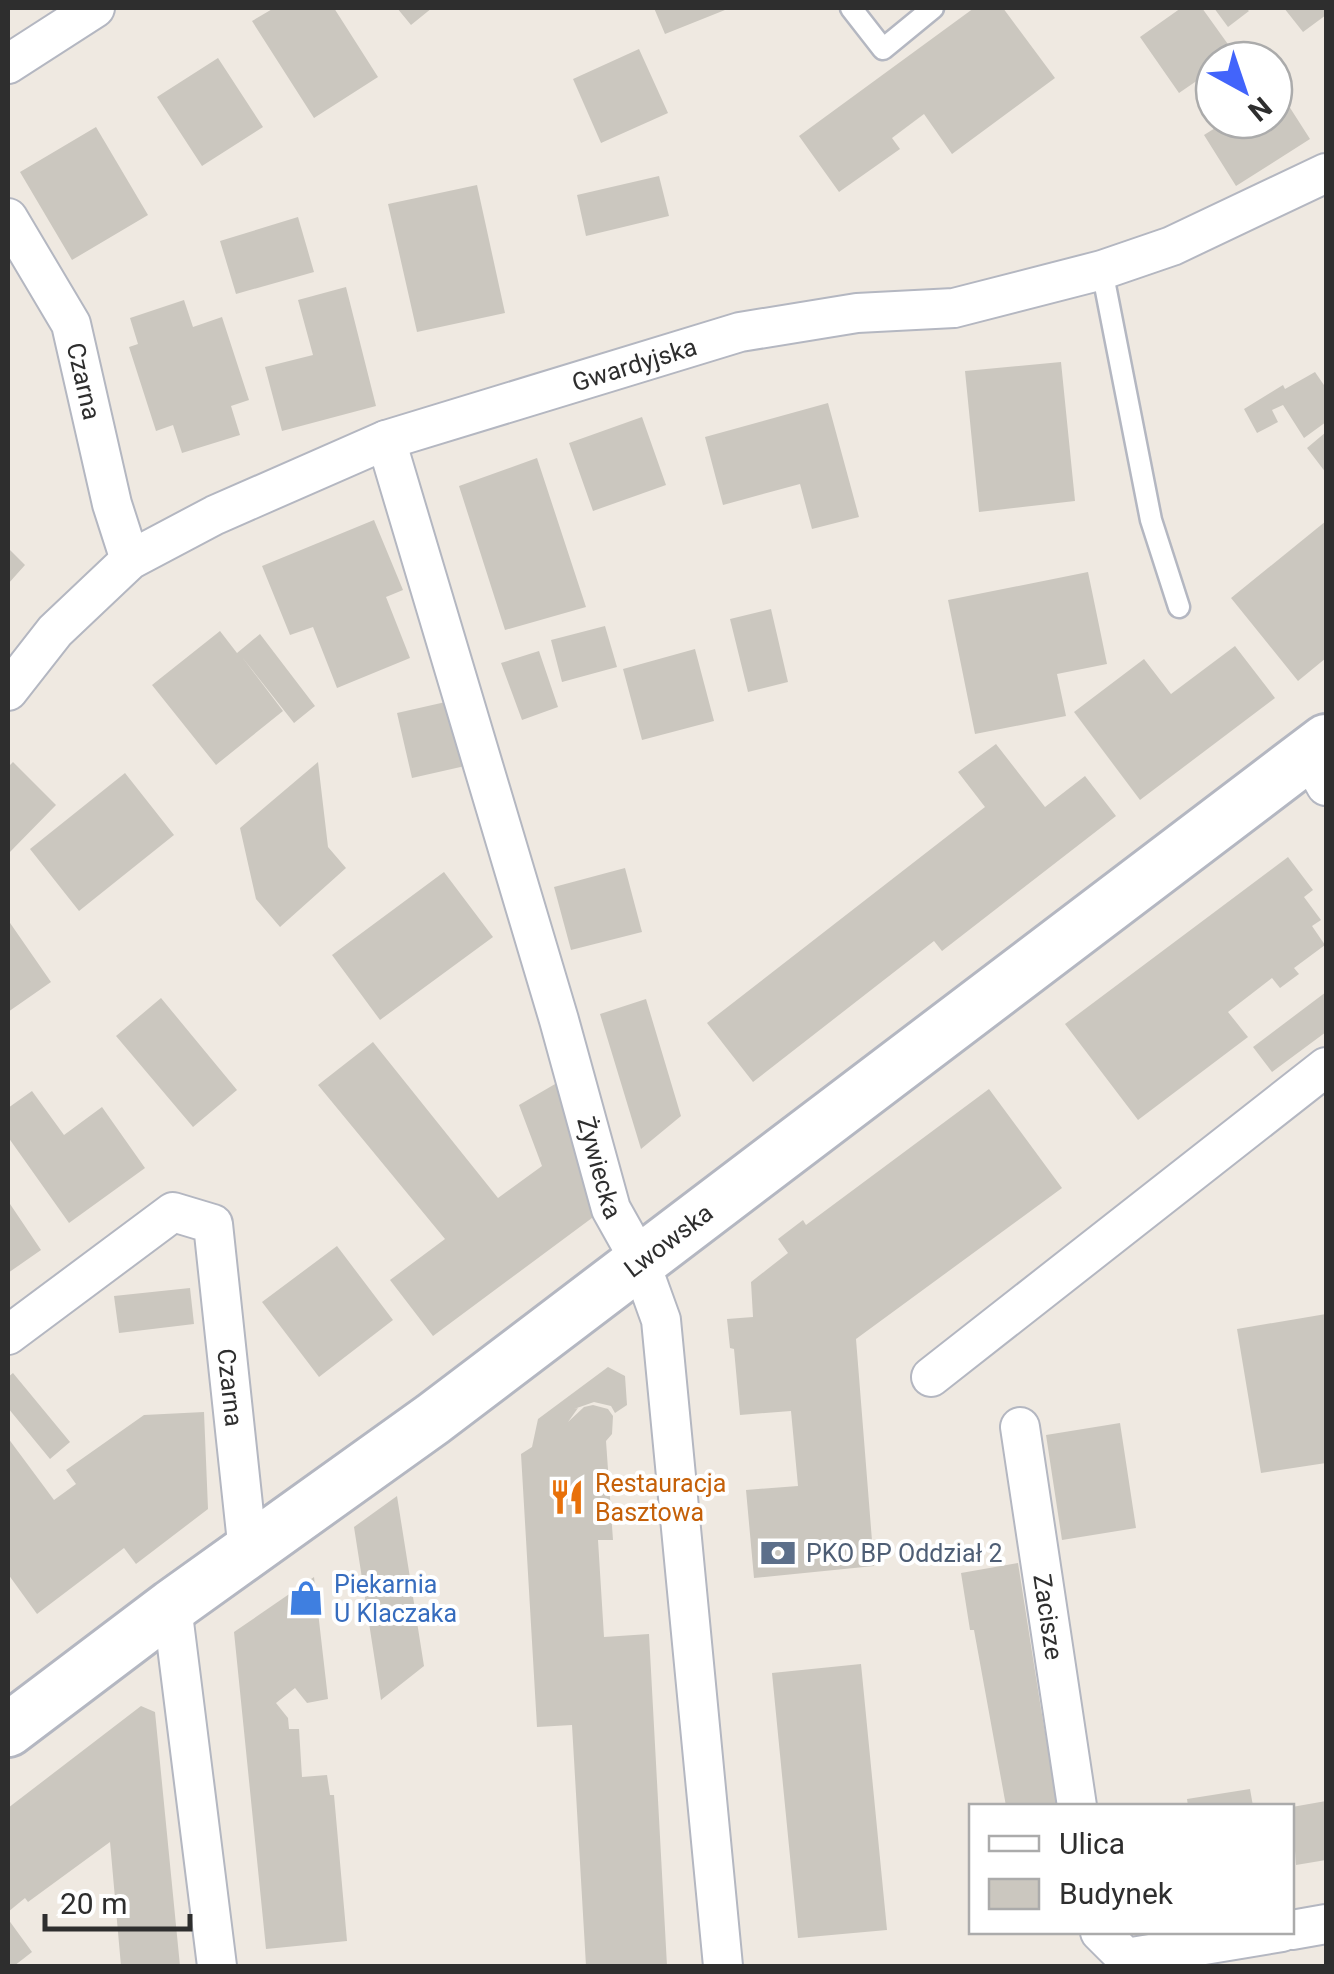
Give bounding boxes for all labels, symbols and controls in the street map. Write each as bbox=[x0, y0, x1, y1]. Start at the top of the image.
north arrow bbox=[1194, 40, 1294, 140]
text: N bbox=[1242, 90, 1278, 128]
street label: Gwardyjska bbox=[568, 332, 700, 397]
street label: Czarna bbox=[61, 340, 107, 423]
street label: Żywiecka bbox=[572, 1113, 628, 1224]
street label: Lwowska bbox=[618, 1198, 718, 1283]
street label: Czarna bbox=[212, 1347, 249, 1428]
place label: Restauracja Basztowa bbox=[595, 1469, 726, 1527]
restaurant icon: Restauracja Basztowa bbox=[548, 1478, 586, 1516]
bank icon: PKO BP Oddział 2 bbox=[759, 1534, 797, 1572]
place label: PKO BP Oddział 2 bbox=[806, 1539, 1003, 1568]
place label: Piekarnia U Klaczaka bbox=[334, 1570, 457, 1628]
street label: Zacisze bbox=[1028, 1572, 1069, 1662]
shop icon: Piekarnia U Klaczaka bbox=[287, 1579, 325, 1617]
legend bbox=[969, 1804, 1294, 1934]
text: Ulica bbox=[1059, 1826, 1125, 1861]
scale bar bbox=[45, 1869, 190, 1931]
text: Budynek bbox=[1059, 1876, 1174, 1911]
text: 20 m bbox=[60, 1886, 127, 1921]

